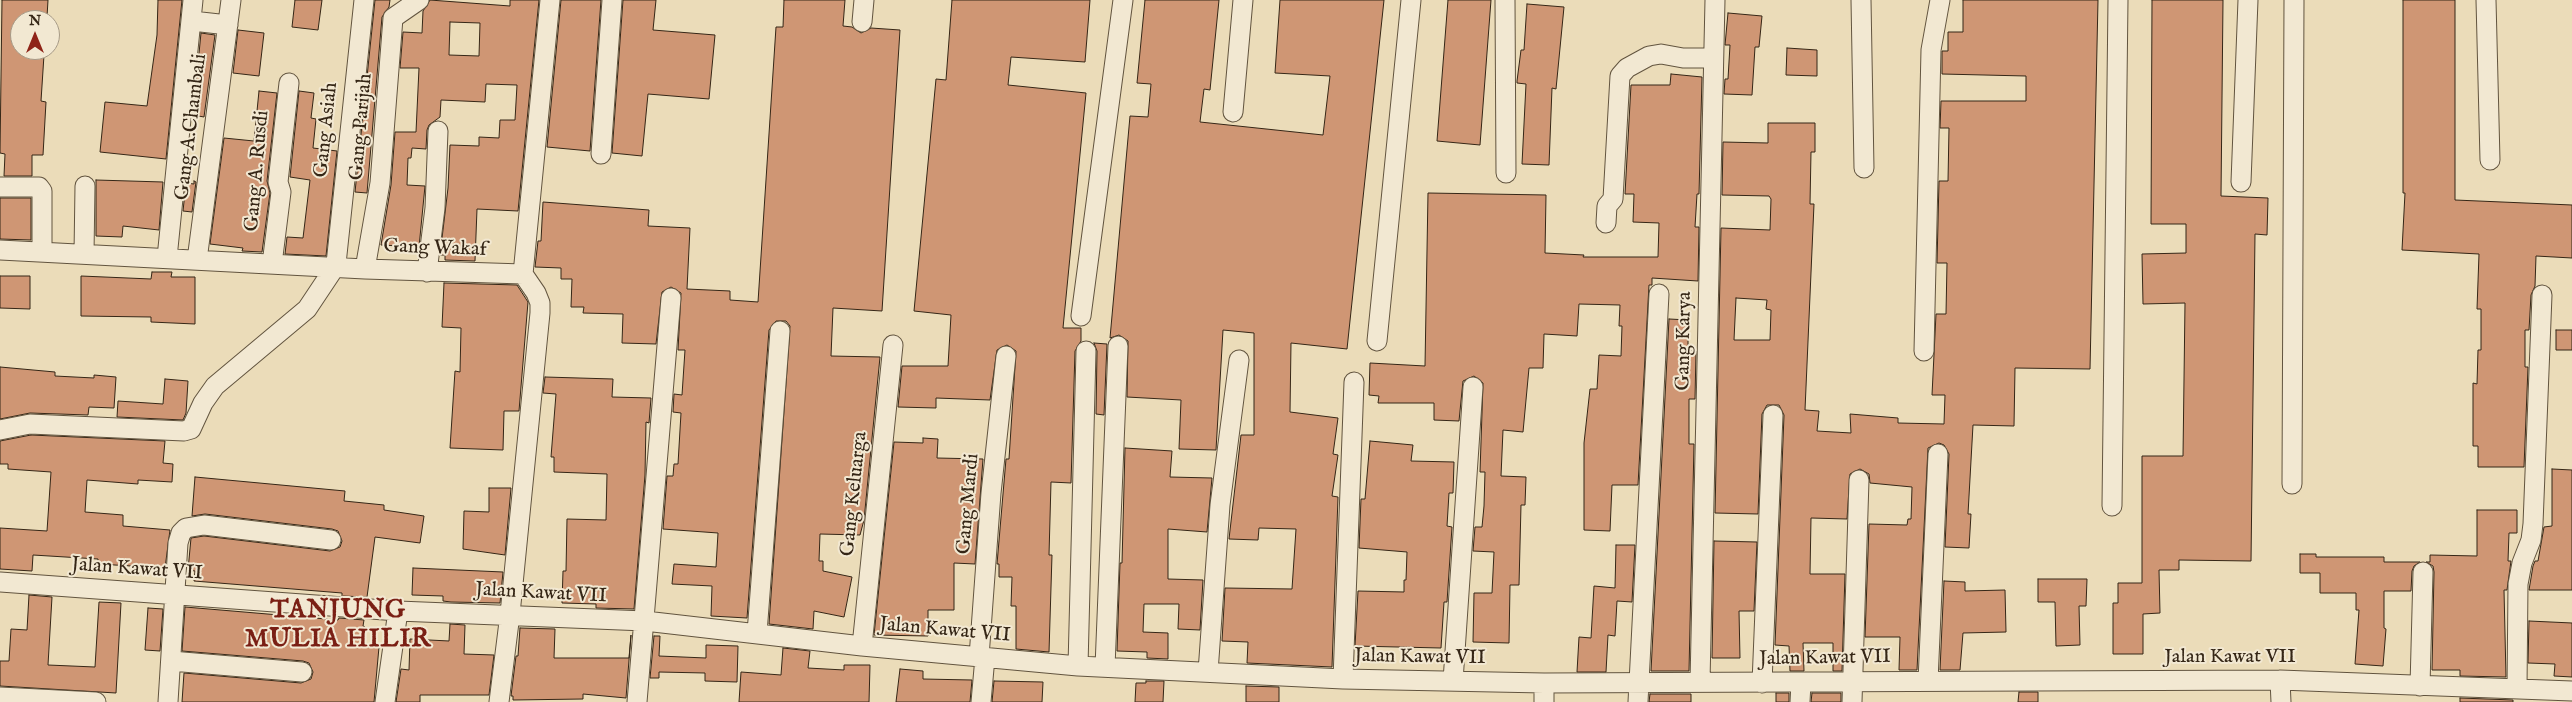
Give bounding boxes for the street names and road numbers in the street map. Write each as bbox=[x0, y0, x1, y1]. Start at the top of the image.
street label: Gang A.Chambali bbox=[171, 52, 213, 202]
street label: Gang Parijah bbox=[345, 73, 379, 181]
street label: Gang Asiah bbox=[310, 81, 344, 179]
street label: Gang A. Rusdi bbox=[241, 109, 275, 233]
street label: Gang Wakaf bbox=[383, 235, 487, 263]
street label: Gang Karya bbox=[1672, 291, 1698, 391]
street label: Gang Keluarga bbox=[837, 430, 873, 558]
street label: Gang Mardi bbox=[953, 453, 985, 555]
street label: Jalan Kawat VII bbox=[71, 553, 203, 587]
street label: Jalan Kawat VII bbox=[475, 579, 607, 609]
street label: Jalan Kawat VII bbox=[878, 613, 1012, 649]
street label: Jalan Kawat VII bbox=[1354, 645, 1486, 671]
street label: Jalan Kawat VII bbox=[1759, 646, 1891, 672]
street label: Jalan Kawat VII bbox=[2164, 646, 2296, 670]

